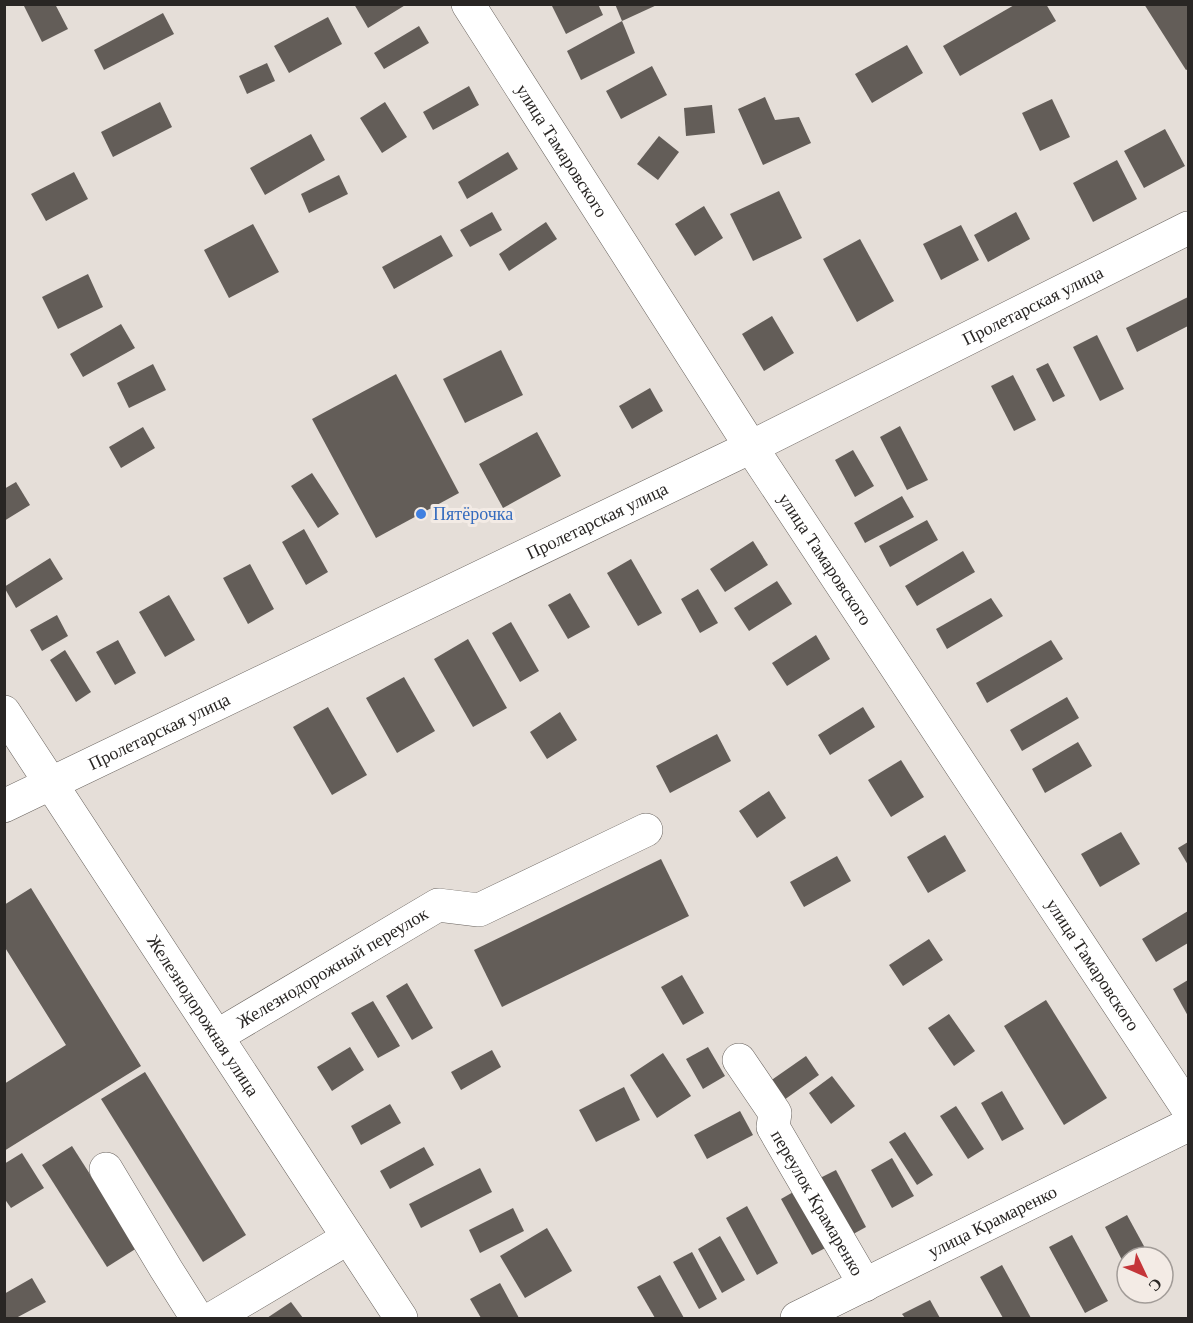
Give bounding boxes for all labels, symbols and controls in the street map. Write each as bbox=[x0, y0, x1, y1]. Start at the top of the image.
street label: улица Тамаровского bbox=[512, 80, 612, 221]
street label: Пролетарская улица bbox=[959, 262, 1106, 349]
street label: Пролетарская улица bbox=[523, 478, 671, 563]
street label: улица Тамаровского bbox=[774, 489, 876, 629]
place label: Пятёрочка bbox=[433, 504, 513, 524]
marker: Пятёрочка bbox=[414, 507, 428, 521]
street label: Пролетарская улица bbox=[85, 689, 233, 774]
street label: улица Тамаровского bbox=[1042, 895, 1144, 1034]
street label: Железнодорожный переулок bbox=[233, 903, 432, 1032]
street label: Железнодорожная улица bbox=[143, 931, 263, 1100]
street label: переулок Крамаренко bbox=[767, 1126, 867, 1279]
street label: улица Крамаренко bbox=[925, 1181, 1060, 1262]
north arrow bbox=[1115, 1245, 1175, 1305]
text: С bbox=[1145, 1275, 1166, 1295]

